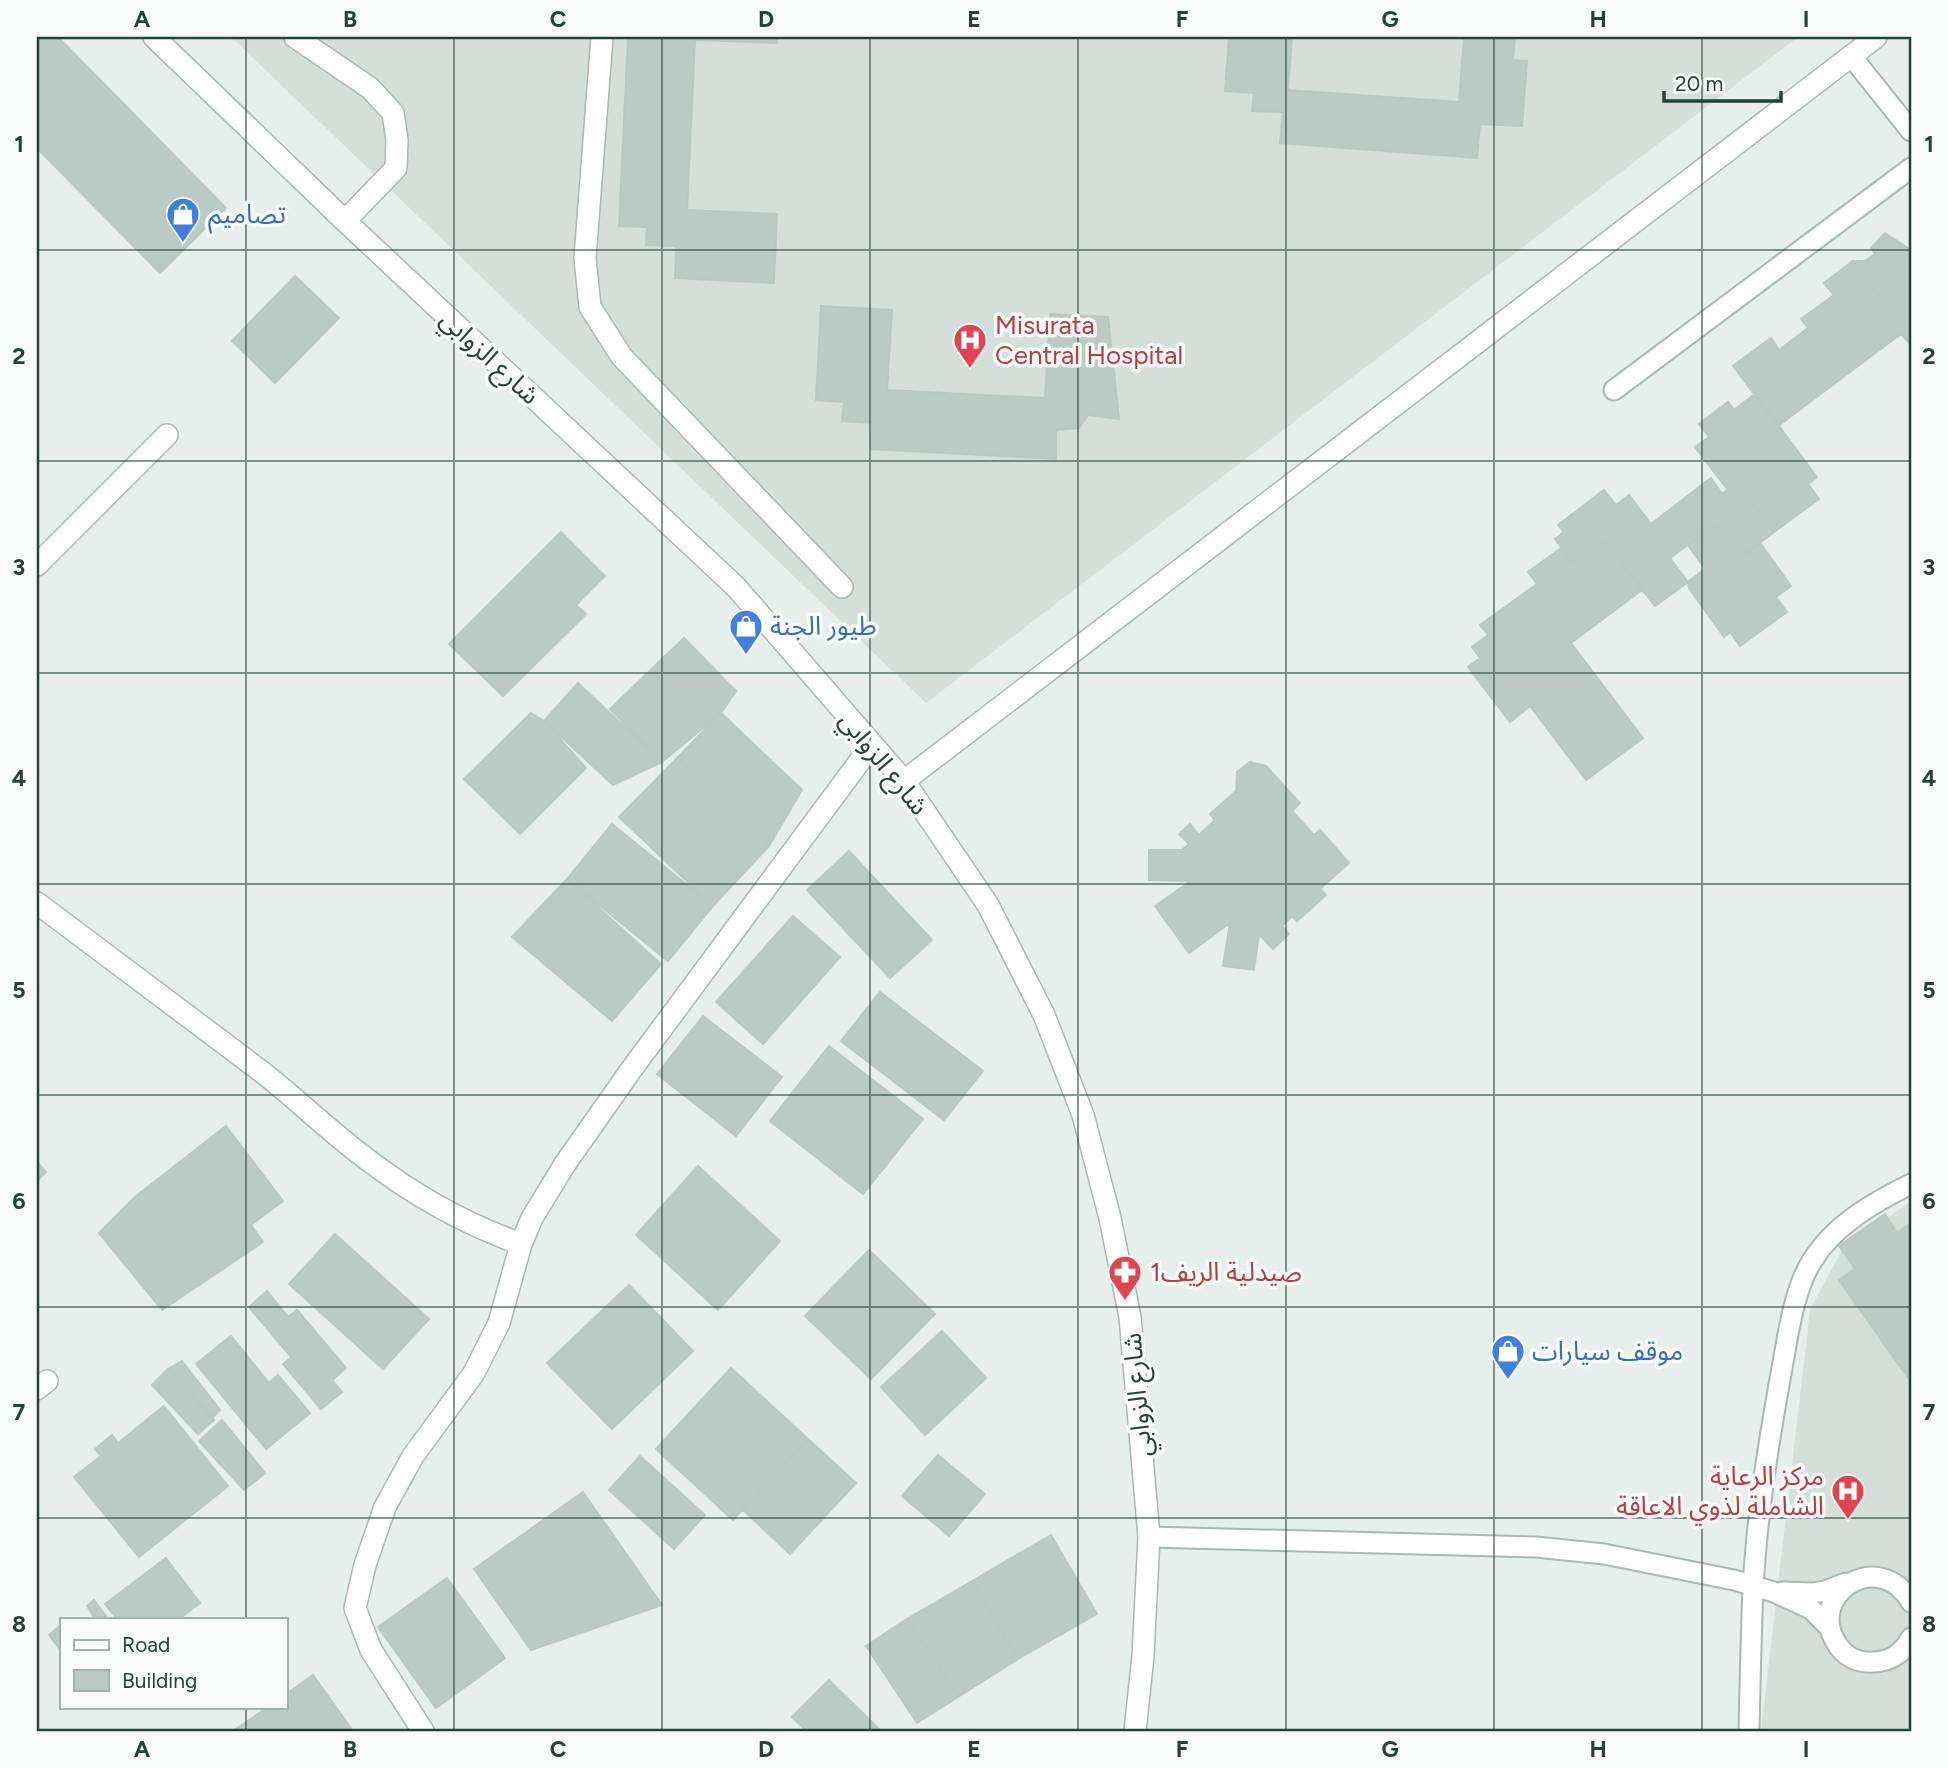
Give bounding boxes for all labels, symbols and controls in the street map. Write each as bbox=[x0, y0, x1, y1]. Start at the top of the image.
text: A bbox=[134, 5, 151, 33]
text: B bbox=[343, 5, 357, 33]
text: C bbox=[550, 5, 567, 33]
text: D bbox=[758, 5, 774, 33]
text: E bbox=[967, 5, 981, 33]
text: F bbox=[1176, 5, 1189, 33]
text: G bbox=[1381, 5, 1399, 33]
text: H bbox=[1589, 5, 1607, 33]
text: I bbox=[1803, 5, 1809, 33]
scale bar bbox=[1664, 60, 1782, 104]
text: 20 m bbox=[1675, 71, 1723, 96]
text: 1 bbox=[14, 130, 24, 158]
text: 1 bbox=[1924, 130, 1934, 158]
shop icon: تصاميم bbox=[164, 195, 202, 244]
place label: تصاميم bbox=[208, 198, 286, 234]
street label: شارع الزوابي bbox=[431, 303, 546, 414]
place label: Misurata Central Hospital bbox=[995, 309, 1183, 371]
hospital icon: Misurata Central Hospital bbox=[951, 321, 989, 370]
text: 2 bbox=[12, 342, 26, 370]
text: 2 bbox=[1922, 342, 1936, 370]
text: 3 bbox=[13, 553, 25, 581]
text: 3 bbox=[1923, 553, 1935, 581]
shop icon: طيور الجنة bbox=[727, 607, 765, 656]
place label: طيور الجنة bbox=[770, 610, 877, 642]
street label: شارع الزوابي bbox=[829, 705, 936, 824]
text: 4 bbox=[12, 764, 26, 792]
text: 4 bbox=[1922, 764, 1936, 792]
text: 5 bbox=[12, 976, 26, 1004]
text: 5 bbox=[1922, 976, 1936, 1004]
text: 6 bbox=[12, 1187, 26, 1215]
text: 6 bbox=[1922, 1187, 1936, 1215]
pharmacy icon: صيدلية الريف1 bbox=[1106, 1253, 1144, 1302]
place label: صيدلية الريف1 bbox=[1150, 1256, 1302, 1288]
street label: شارع الزوابي bbox=[1116, 1331, 1162, 1458]
shop icon: موقف سيارات bbox=[1489, 1332, 1527, 1381]
place label: موقف سيارات bbox=[1532, 1335, 1683, 1367]
text: 7 bbox=[13, 1398, 26, 1426]
text: 7 bbox=[1923, 1398, 1936, 1426]
place label: مركز الرعاية الشاملة لذوي الاعاقة bbox=[1616, 1460, 1824, 1526]
hospital icon: مركز الرعاية الشاملة لذوي الاعاقة bbox=[1829, 1472, 1867, 1521]
text: 8 bbox=[12, 1610, 26, 1638]
text: 8 bbox=[1922, 1610, 1936, 1638]
legend bbox=[60, 1618, 287, 1708]
text: Road bbox=[122, 1632, 170, 1657]
text: Building bbox=[122, 1668, 197, 1693]
text: A bbox=[134, 1735, 151, 1763]
text: B bbox=[343, 1735, 357, 1763]
text: C bbox=[550, 1735, 567, 1763]
text: D bbox=[758, 1735, 774, 1763]
text: E bbox=[967, 1735, 981, 1763]
text: F bbox=[1176, 1735, 1189, 1763]
text: G bbox=[1381, 1735, 1399, 1763]
text: H bbox=[1589, 1735, 1607, 1763]
text: I bbox=[1803, 1735, 1809, 1763]

